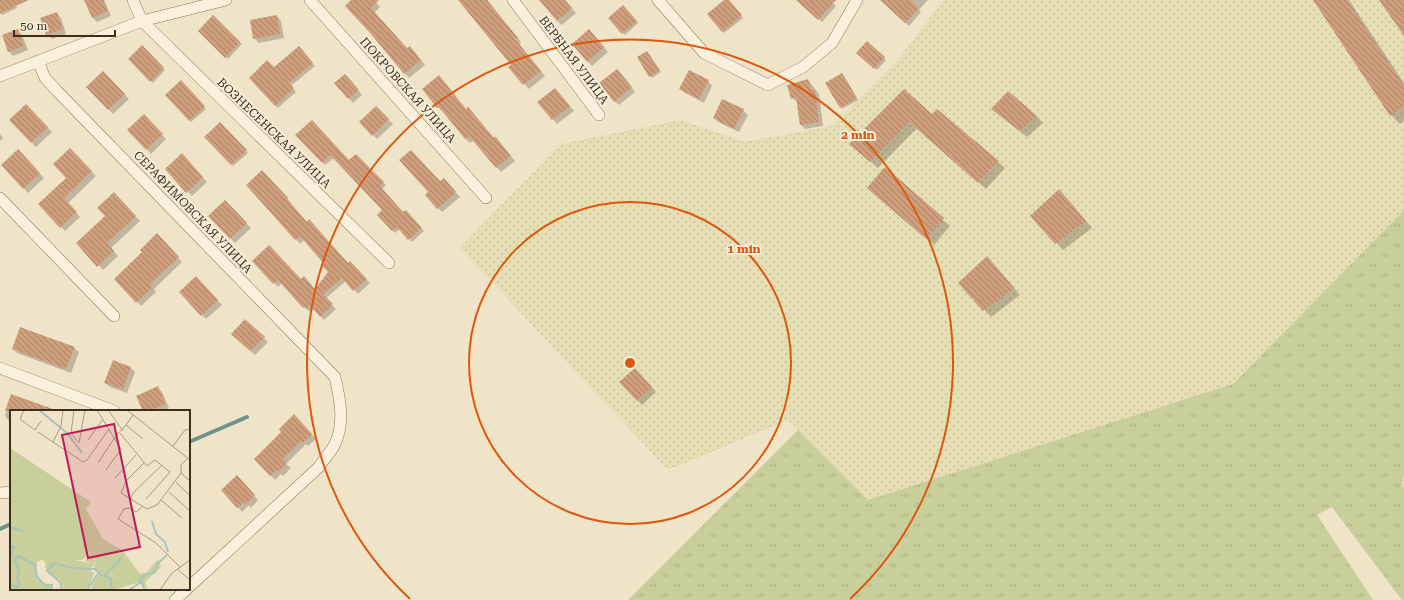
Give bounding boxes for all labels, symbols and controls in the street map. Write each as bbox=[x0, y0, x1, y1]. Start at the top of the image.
scale bar bbox=[14, 12, 115, 38]
street label: ВЕРБНАЯ УЛИЦА bbox=[536, 13, 612, 107]
text: 50 m bbox=[20, 19, 47, 33]
street label: ПОКРОВСКАЯ УЛИЦА bbox=[357, 35, 459, 146]
street label: ВОЗНЕСЕНСКАЯ УЛИЦА bbox=[214, 75, 334, 191]
text: 2 min bbox=[841, 128, 875, 142]
street label: СЕРАФИМОВСКАЯ УЛИЦА bbox=[131, 148, 255, 276]
text: 1 min bbox=[727, 242, 761, 256]
centre of rings bbox=[623, 356, 637, 370]
inset map bbox=[10, 410, 190, 590]

